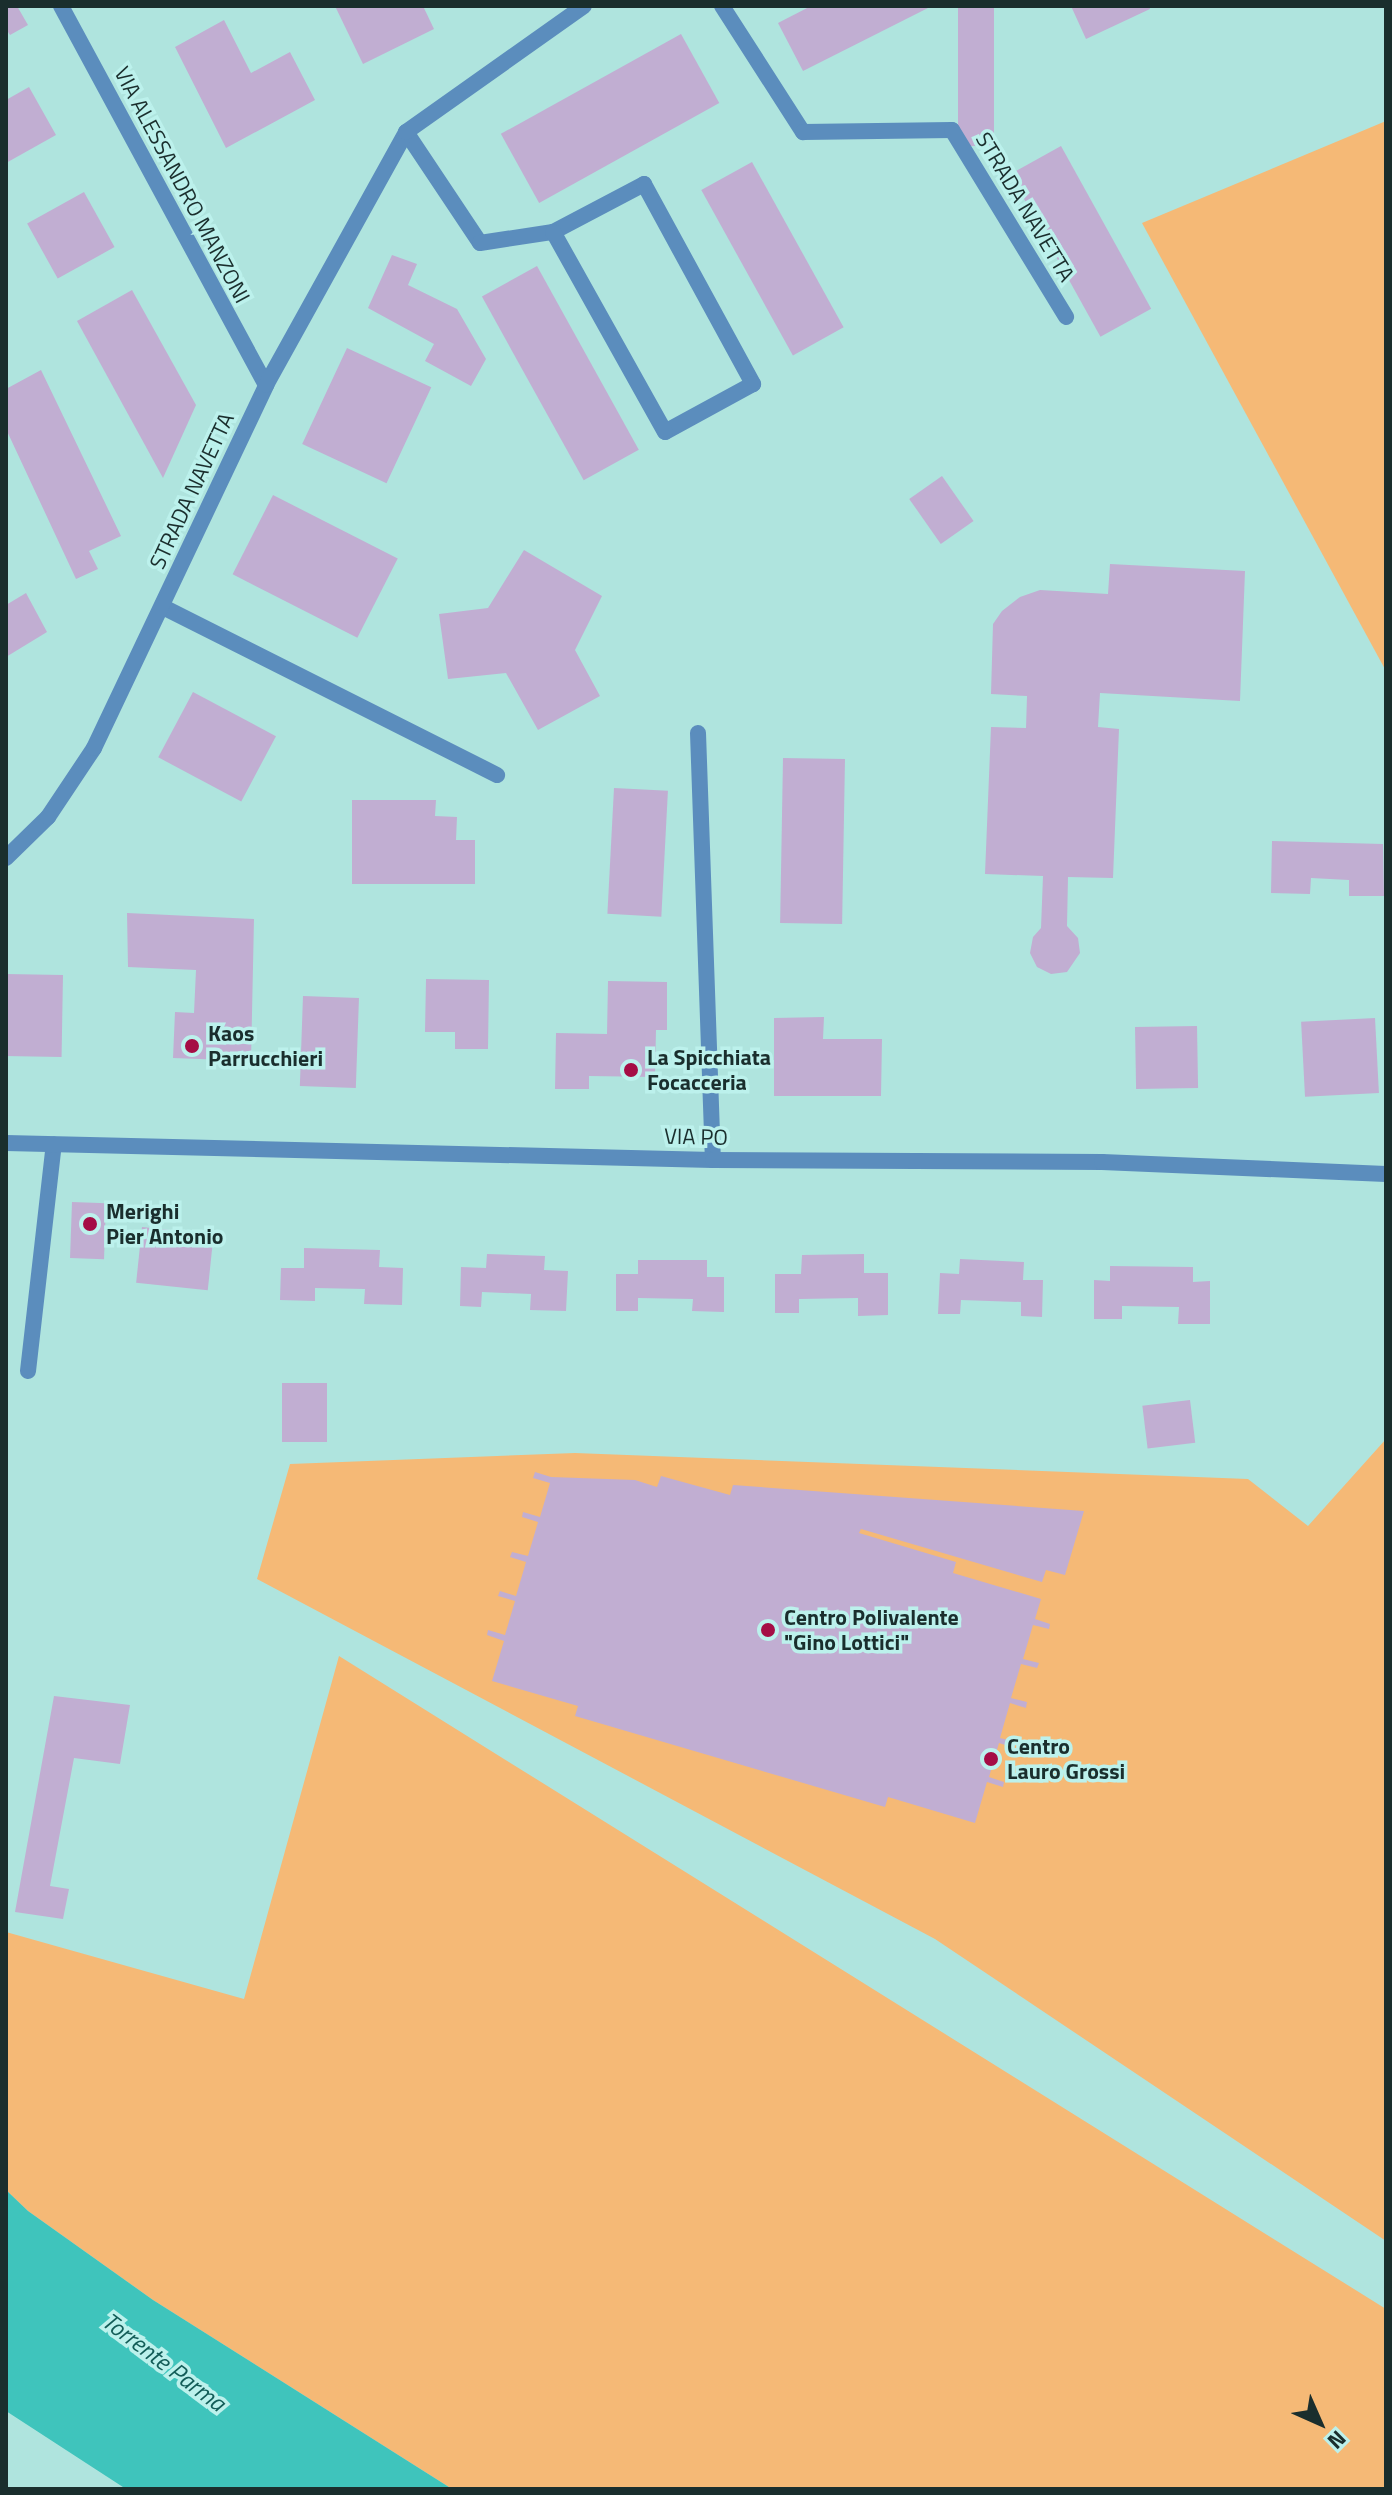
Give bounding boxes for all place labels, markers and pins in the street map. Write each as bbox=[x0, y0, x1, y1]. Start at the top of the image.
place label: Kaos Parrucchieri bbox=[208, 1020, 323, 1072]
marker: Kaos Parrucchieri bbox=[183, 1037, 201, 1055]
place label: La Spicchiata Focacceria bbox=[647, 1044, 771, 1096]
marker: La Spicchiata Focacceria bbox=[622, 1061, 640, 1079]
place label: Merighi Pier Antonio bbox=[106, 1198, 224, 1250]
marker: Merighi Pier Antonio bbox=[81, 1215, 99, 1233]
place label: Centro Polivalente "Gino Lottici" bbox=[784, 1604, 959, 1656]
marker: Centro Polivalente "Gino Lottici" bbox=[759, 1621, 777, 1639]
place label: Centro Lauro Grossi bbox=[1007, 1733, 1125, 1784]
marker: Centro Lauro Grossi bbox=[982, 1750, 1000, 1768]

